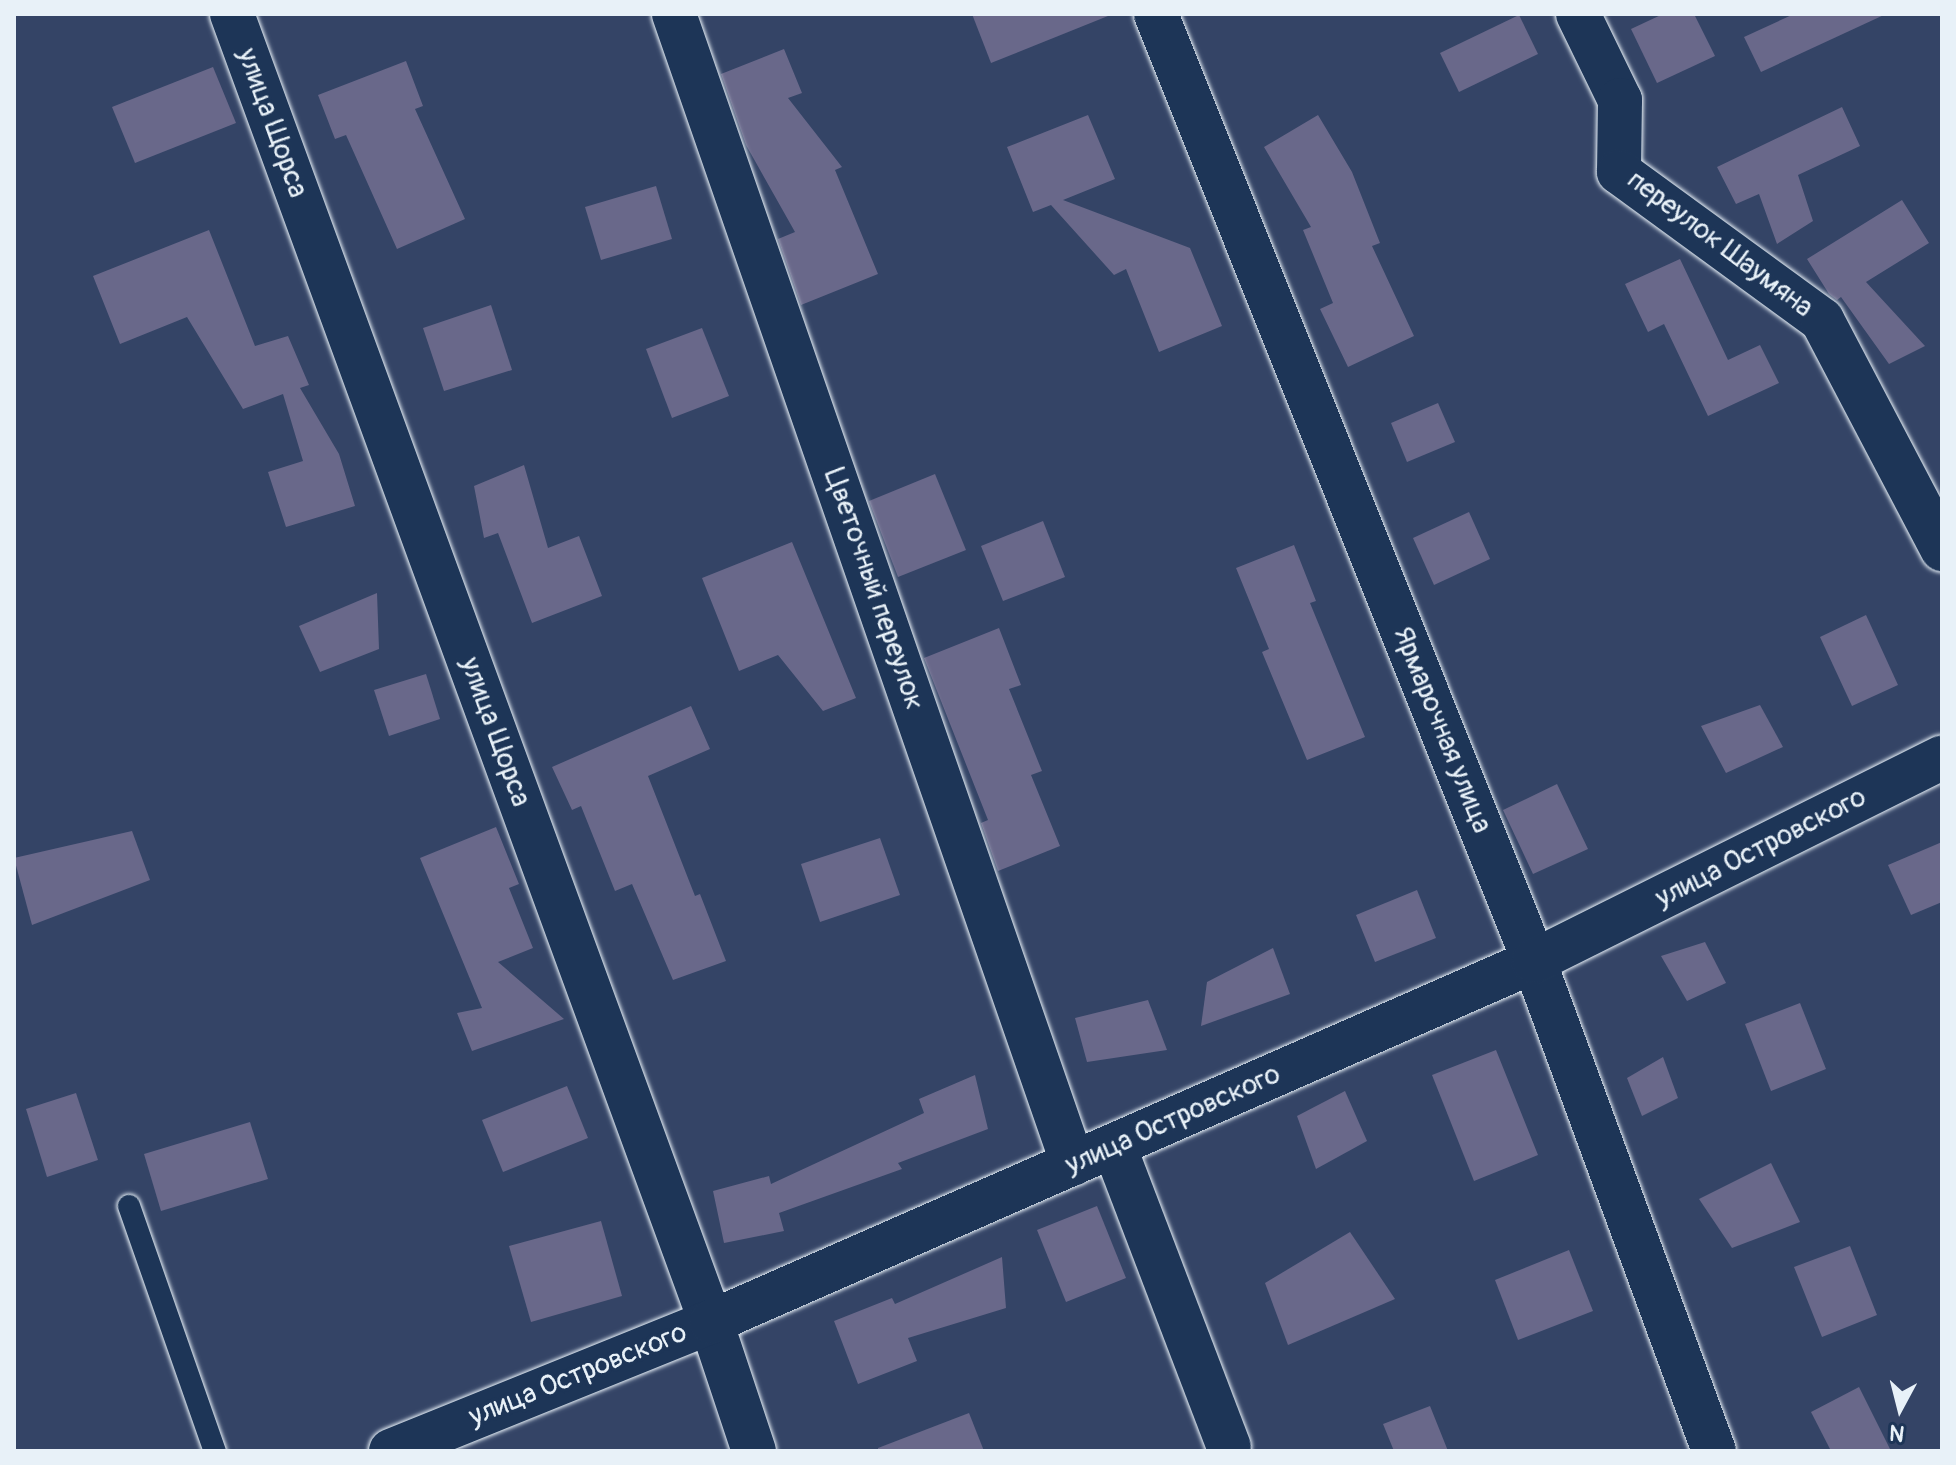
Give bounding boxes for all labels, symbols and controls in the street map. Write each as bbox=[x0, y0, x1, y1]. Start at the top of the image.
street label: улица Щорса bbox=[229, 44, 315, 202]
street label: переулок Шаумяна bbox=[1621, 163, 1819, 325]
street label: Цветочный переулок bbox=[817, 464, 931, 714]
street label: Ярмарочная улица bbox=[1385, 622, 1499, 838]
street label: улица Щорса bbox=[452, 653, 538, 811]
street label: улица Островского bbox=[1650, 780, 1872, 916]
street label: улица Островского bbox=[1060, 1058, 1286, 1182]
street label: улица Островского bbox=[464, 1316, 692, 1434]
north arrow bbox=[1860, 1369, 1940, 1449]
text: N bbox=[1888, 1418, 1906, 1448]

